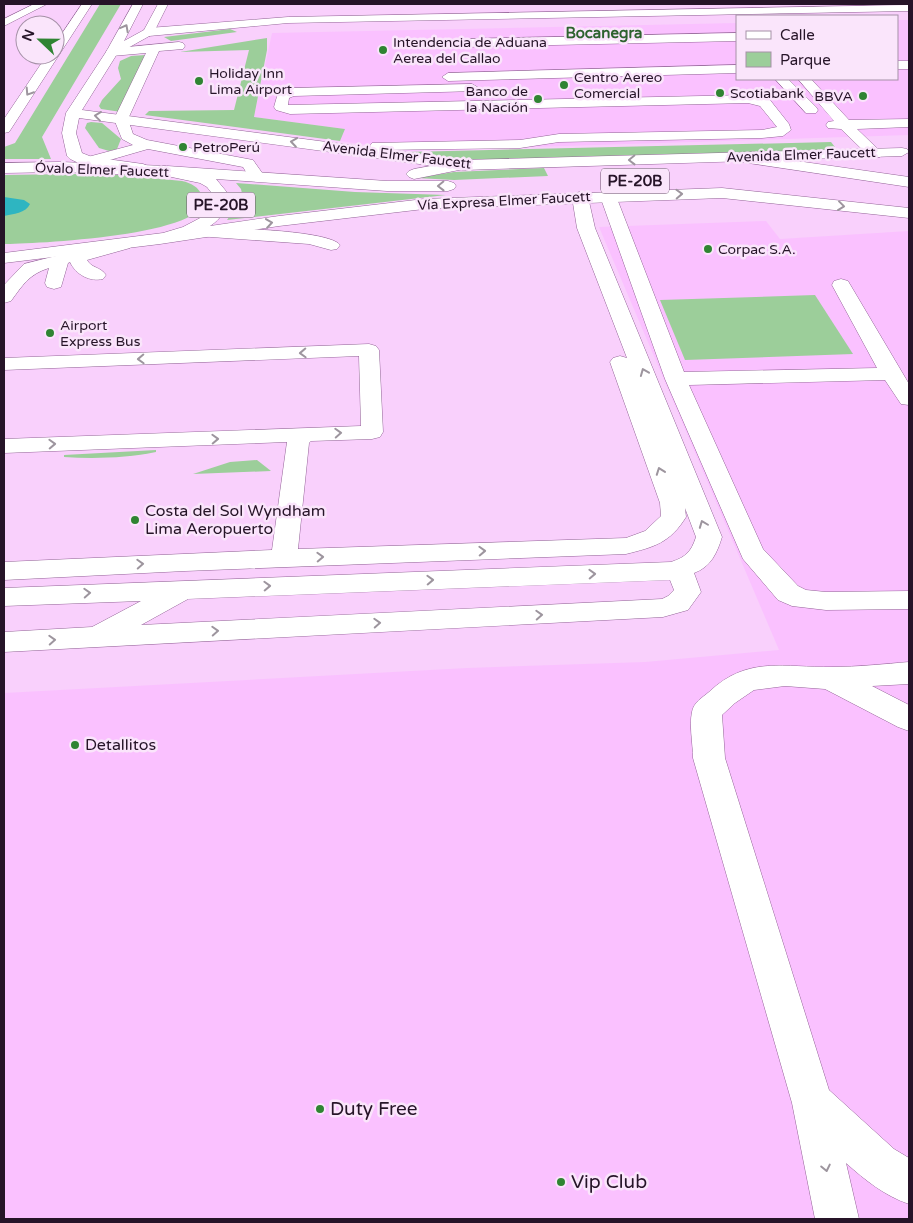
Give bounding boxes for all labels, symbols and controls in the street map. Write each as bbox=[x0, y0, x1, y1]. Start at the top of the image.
north arrow bbox=[15, 15, 65, 65]
legend bbox=[736, 15, 898, 80]
one-way arrow bbox=[119, 24, 129, 33]
district label: Bocanegra bbox=[565, 24, 643, 43]
text: Calle bbox=[780, 26, 815, 44]
text: N bbox=[18, 27, 38, 44]
place label: Intendencia de Aduana Aerea del Callao bbox=[393, 34, 547, 67]
marker: Intendencia de Aduana Aerea del Callao bbox=[377, 44, 389, 56]
text: Parque bbox=[780, 51, 831, 69]
place label: Holiday Inn Lima Airport bbox=[209, 65, 293, 98]
place label: Centro Aereo Comercial bbox=[574, 69, 662, 102]
marker: Holiday Inn Lima Airport bbox=[193, 75, 205, 87]
marker: Centro Aereo Comercial bbox=[558, 79, 570, 91]
place label: Banco de la Nación bbox=[466, 83, 528, 116]
place label: Scotiabank bbox=[730, 85, 804, 102]
one-way arrow bbox=[26, 86, 35, 96]
marker: Scotiabank bbox=[714, 87, 726, 99]
place label: BBVA bbox=[814, 88, 853, 105]
marker: BBVA bbox=[857, 90, 869, 102]
marker: Banco de la Nación bbox=[532, 93, 544, 105]
one-way arrow bbox=[94, 112, 103, 122]
one-way arrow bbox=[290, 137, 298, 148]
street label: Avenida Elmer Faucett bbox=[322, 137, 473, 173]
place label: PetroPerú bbox=[193, 139, 260, 156]
marker: PetroPerú bbox=[177, 141, 189, 153]
street label: Avenida Elmer Faucett bbox=[726, 144, 877, 166]
one-way arrow bbox=[628, 155, 636, 165]
street label: Óvalo Elmer Faucett bbox=[35, 159, 170, 181]
road number: PE-20B bbox=[601, 168, 669, 194]
one-way arrow bbox=[437, 181, 445, 191]
street label: Vía Expresa Elmer Faucett bbox=[417, 188, 592, 214]
one-way arrow bbox=[676, 189, 683, 199]
road number: PE-20B bbox=[187, 192, 255, 218]
one-way arrow bbox=[837, 200, 845, 211]
one-way arrow bbox=[265, 218, 273, 229]
place label: Corpac S.A. bbox=[718, 241, 796, 258]
marker: Corpac S.A. bbox=[702, 243, 714, 255]
place label: Airport Express Bus bbox=[60, 317, 141, 350]
marker: Airport Express Bus bbox=[44, 327, 56, 339]
one-way arrow bbox=[299, 347, 307, 358]
one-way arrow bbox=[136, 354, 144, 365]
one-way arrow bbox=[640, 369, 650, 377]
one-way arrow bbox=[334, 428, 342, 439]
one-way arrow bbox=[211, 433, 219, 444]
one-way arrow bbox=[49, 439, 57, 449]
one-way arrow bbox=[656, 467, 666, 475]
place label: Costa del Sol Wyndham Lima Aeropuerto bbox=[145, 501, 325, 539]
marker: Costa del Sol Wyndham Lima Aeropuerto bbox=[129, 514, 141, 526]
one-way arrow bbox=[699, 520, 710, 529]
one-way arrow bbox=[478, 546, 486, 556]
one-way arrow bbox=[316, 552, 324, 562]
one-way arrow bbox=[136, 559, 144, 570]
one-way arrow bbox=[588, 569, 596, 579]
one-way arrow bbox=[426, 575, 434, 586]
one-way arrow bbox=[264, 581, 272, 592]
one-way arrow bbox=[84, 588, 92, 599]
one-way arrow bbox=[536, 609, 544, 620]
one-way arrow bbox=[373, 618, 381, 629]
one-way arrow bbox=[211, 626, 219, 637]
one-way arrow bbox=[49, 634, 57, 645]
place label: Detallitos bbox=[85, 735, 156, 755]
marker: Detallitos bbox=[69, 739, 81, 751]
place label: Duty Free bbox=[330, 1098, 418, 1120]
marker: Duty Free bbox=[314, 1103, 326, 1115]
one-way arrow bbox=[820, 1163, 831, 1172]
place label: Vip Club bbox=[571, 1171, 647, 1193]
marker: Vip Club bbox=[555, 1176, 567, 1188]

